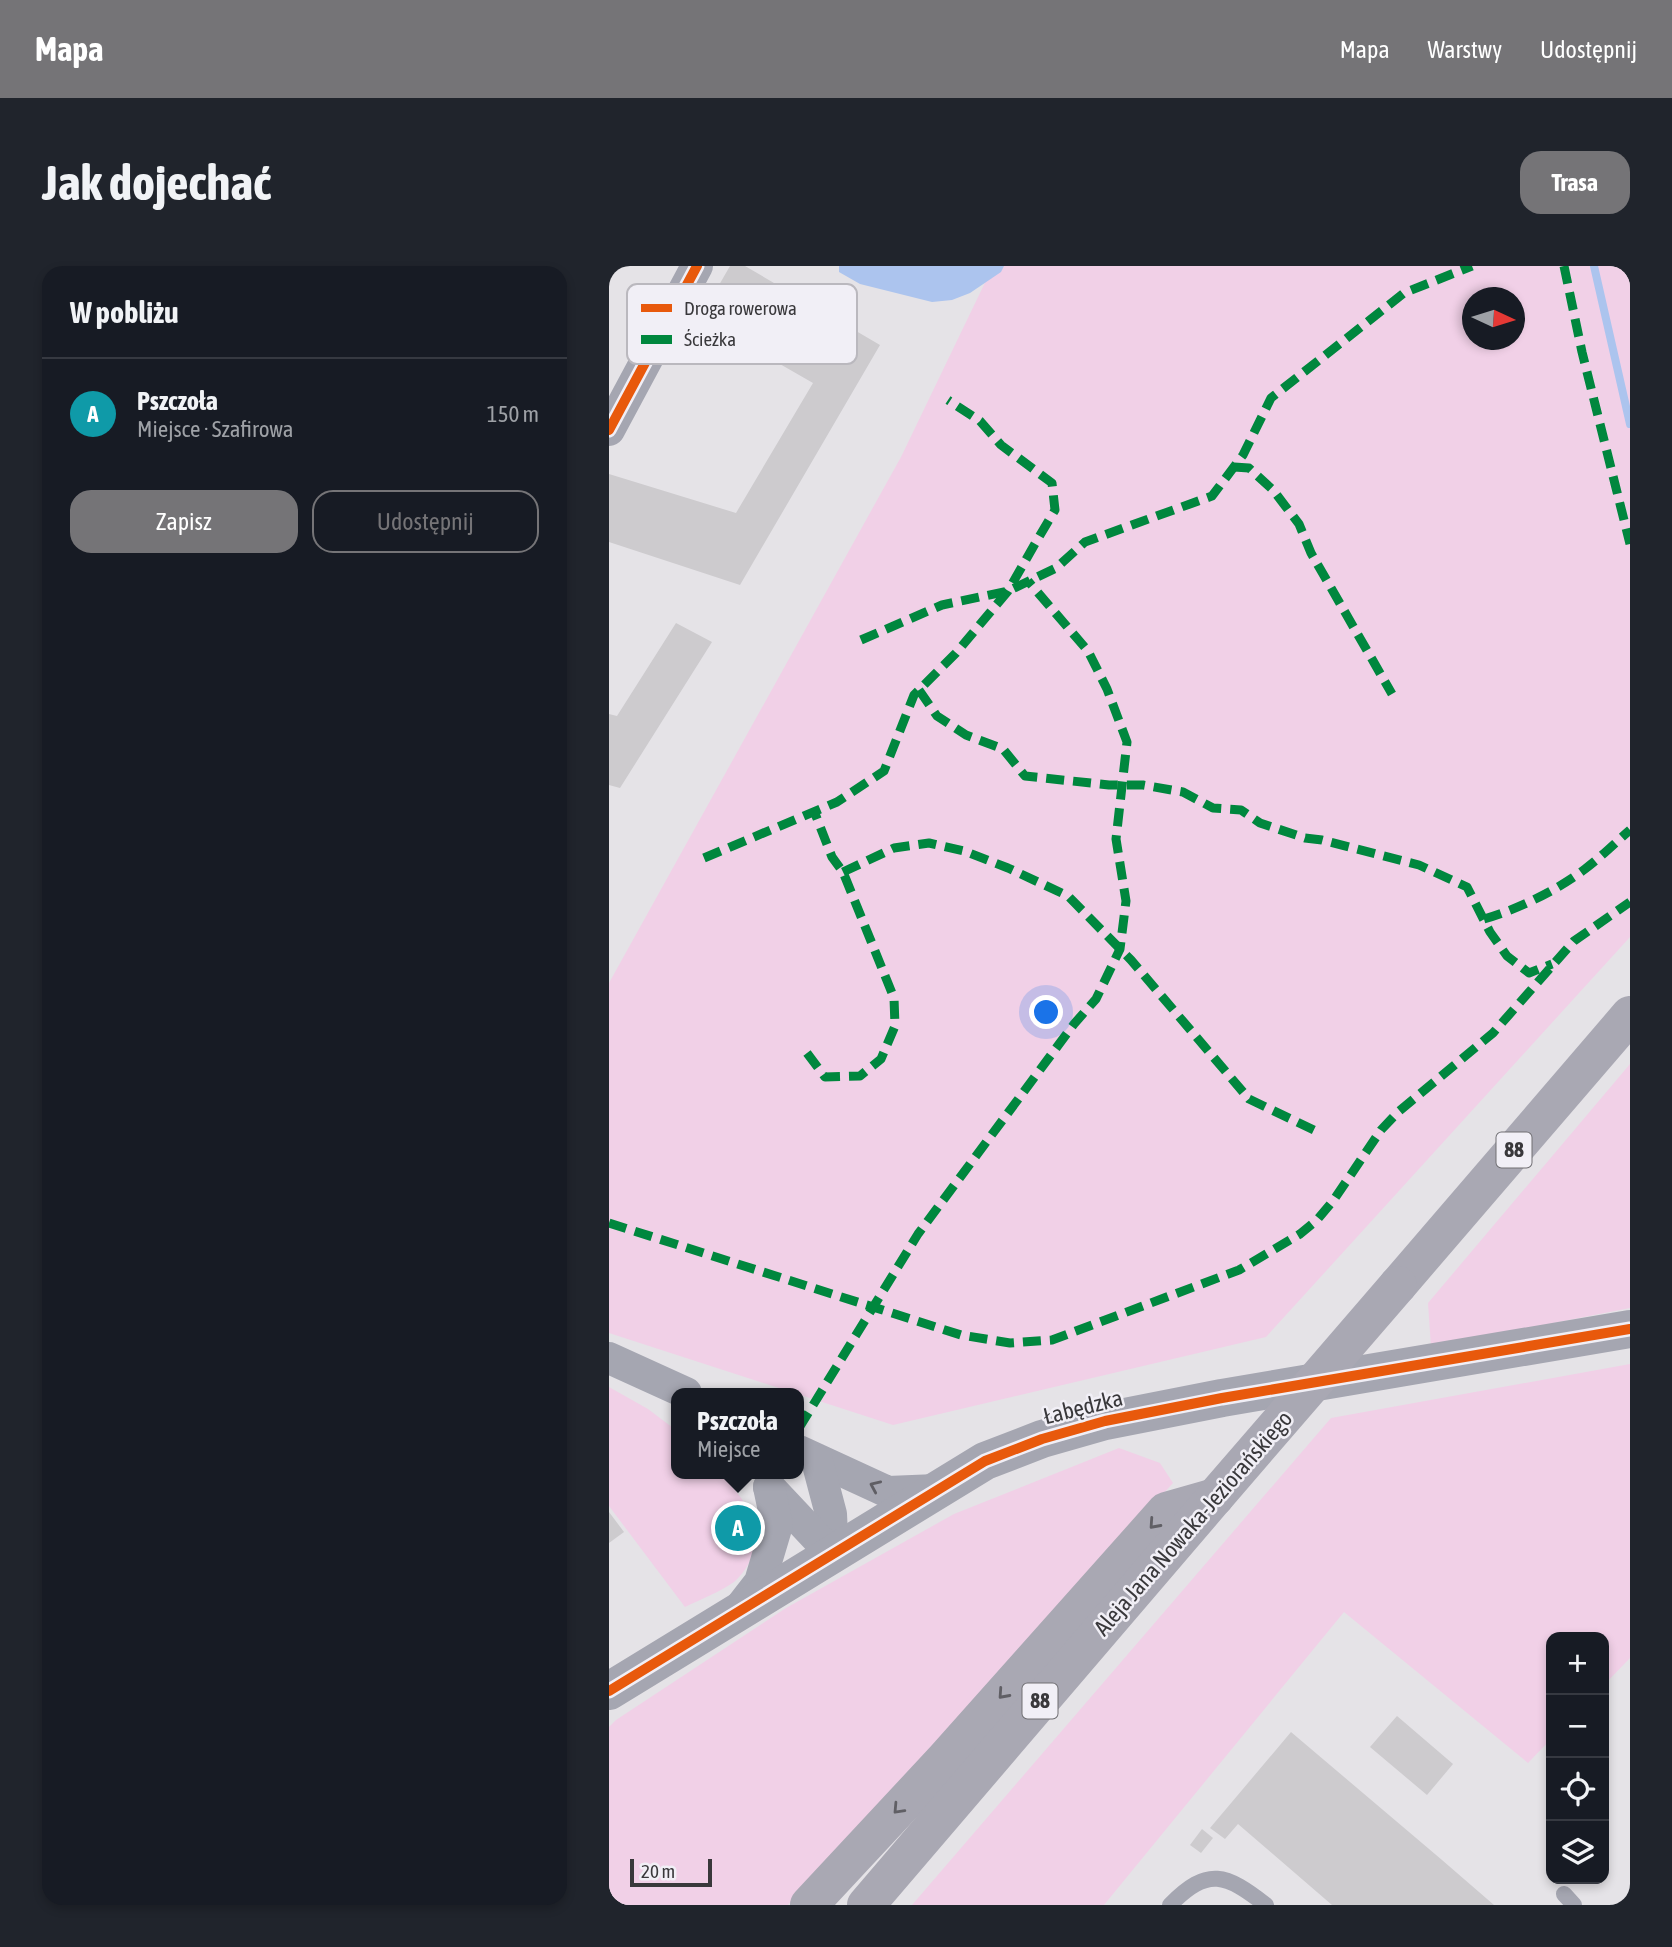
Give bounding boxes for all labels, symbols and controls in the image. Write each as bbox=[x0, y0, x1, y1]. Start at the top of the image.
text: Mapa bbox=[35, 30, 103, 68]
text: Mapa bbox=[1340, 36, 1390, 63]
text: Warstwy bbox=[1428, 36, 1502, 63]
text: Udostępnij bbox=[1540, 36, 1637, 63]
button: Trasa bbox=[1520, 151, 1630, 214]
text: Jak dojechać bbox=[42, 154, 271, 210]
legend bbox=[627, 284, 857, 364]
north arrow bbox=[1462, 287, 1525, 350]
text: W pobliżu bbox=[70, 295, 179, 329]
text: Droga rowerowa bbox=[684, 297, 797, 319]
text: Ścieżka bbox=[684, 328, 736, 350]
text: Pszczoła bbox=[137, 386, 218, 416]
text: A bbox=[87, 401, 99, 427]
text: 150 m bbox=[487, 401, 539, 427]
text: Miejsce · Szafirowa bbox=[137, 416, 294, 442]
button: Zapisz bbox=[70, 490, 298, 553]
button: Udostępnij bbox=[312, 490, 539, 553]
your location bbox=[1029, 995, 1063, 1029]
road number: 88 bbox=[1497, 1132, 1531, 1168]
street label: Łabędzka bbox=[1041, 1385, 1125, 1429]
popup bbox=[671, 1388, 804, 1479]
text: Pszczoła bbox=[697, 1406, 778, 1436]
street label: Aleja Jana Nowaka-Jeziorańskiego bbox=[1089, 1406, 1297, 1640]
text: Miejsce bbox=[697, 1436, 761, 1462]
one-way arrow bbox=[870, 1480, 882, 1494]
pin: A bbox=[715, 1502, 761, 1554]
one-way arrow bbox=[1150, 1516, 1163, 1529]
map controls bbox=[1546, 1632, 1609, 1884]
button: + bbox=[1546, 1632, 1609, 1695]
road number: 88 bbox=[1023, 1684, 1057, 1718]
one-way arrow bbox=[999, 1686, 1011, 1699]
button: − bbox=[1546, 1695, 1609, 1758]
button: locate bbox=[1546, 1758, 1609, 1821]
one-way arrow bbox=[894, 1801, 907, 1814]
button: layers bbox=[1546, 1821, 1609, 1884]
scale bar bbox=[630, 1856, 712, 1888]
text: 20 m bbox=[641, 1860, 675, 1882]

